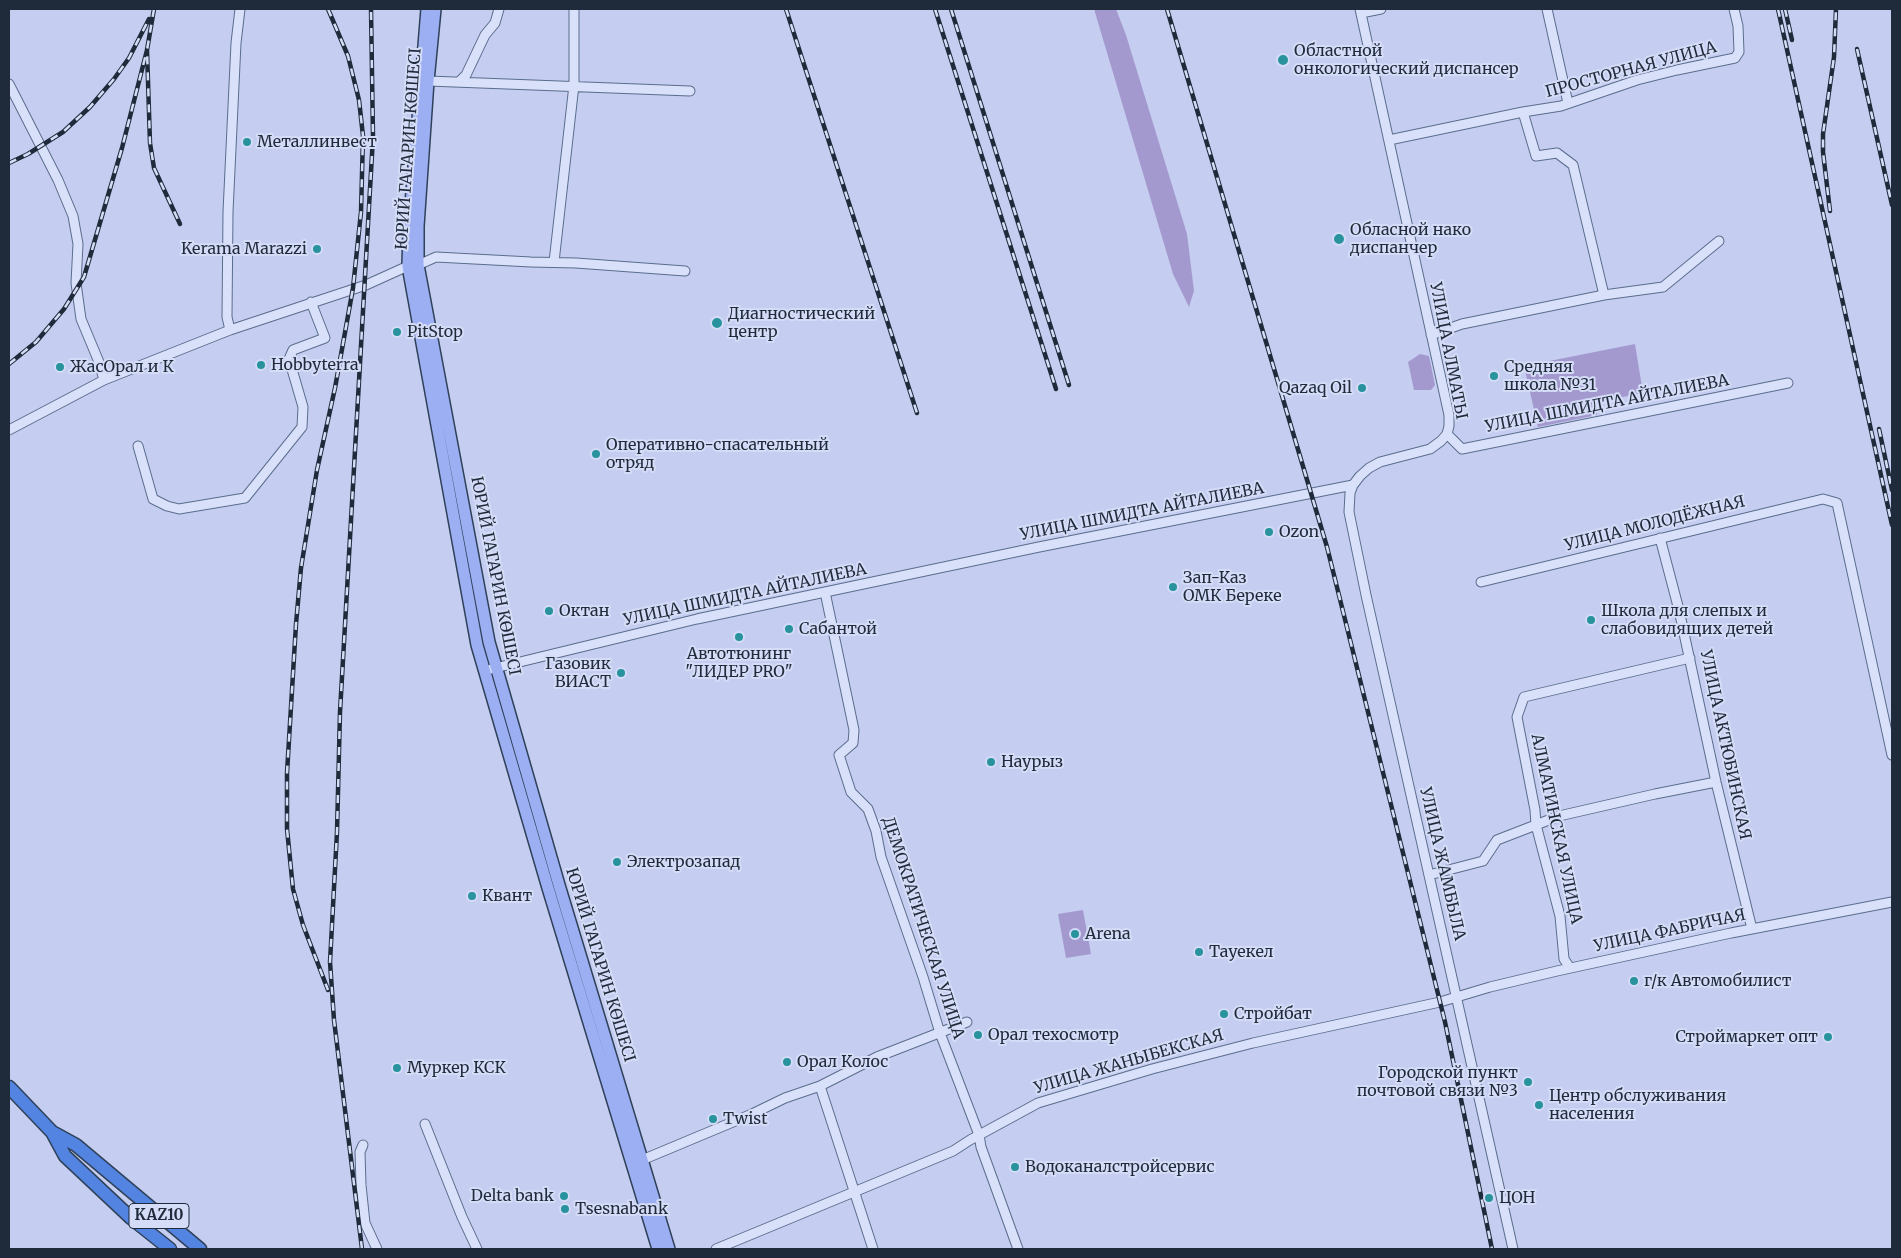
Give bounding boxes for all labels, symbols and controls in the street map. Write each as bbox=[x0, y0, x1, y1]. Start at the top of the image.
street label: ПРОСТОРНАЯ УЛИЦА bbox=[1543, 38, 1719, 102]
place label: Областной онкологический диспансер bbox=[1294, 41, 1519, 79]
street label: ЮРИЙ ГАГАРИН КӨШЕСІ bbox=[392, 47, 426, 251]
marker: Областной онкологический диспансер bbox=[1276, 53, 1290, 67]
place label: Металлинвест bbox=[257, 132, 377, 152]
marker: Металлинвест bbox=[241, 136, 253, 148]
place label: Обласной нако диспанчер bbox=[1350, 220, 1471, 258]
marker: Обласной нако диспанчер bbox=[1332, 232, 1346, 246]
place label: Kerama Marazzi bbox=[181, 239, 307, 259]
marker: Kerama Marazzi bbox=[311, 243, 323, 255]
street label: УЛИЦА АЛМАТЫ bbox=[1425, 281, 1471, 421]
place label: Диагностический центр bbox=[728, 304, 875, 342]
marker: Диагностический центр bbox=[710, 316, 724, 330]
place label: PitStop bbox=[407, 322, 463, 342]
marker: PitStop bbox=[391, 326, 403, 338]
place label: Hobbyterra bbox=[271, 355, 359, 375]
place label: ЖасОрал и К bbox=[70, 357, 174, 377]
place label: Средняя школа №31 bbox=[1504, 357, 1596, 395]
marker: Hobbyterra bbox=[255, 359, 267, 371]
marker: ЖасОрал и К bbox=[54, 361, 66, 373]
marker: Средняя школа №31 bbox=[1488, 370, 1500, 382]
street label: УЛИЦА ШМИДТА АЙТАЛИЕВА bbox=[1483, 371, 1731, 437]
place label: Qazaq Oil bbox=[1279, 378, 1352, 398]
marker: Qazaq Oil bbox=[1356, 382, 1368, 394]
place label: Оперативно-спасательный отряд bbox=[606, 435, 829, 473]
marker: Оперативно-спасательный отряд bbox=[590, 448, 602, 460]
street label: ЮРИЙ ГАГАРИН КӨШЕСІ bbox=[466, 475, 524, 677]
street label: УЛИЦА ШМИДТА АЙТАЛИЕВА bbox=[1018, 479, 1266, 545]
street label: УЛИЦА МОЛОДЁЖНАЯ bbox=[1563, 492, 1747, 556]
place label: Ozon bbox=[1279, 522, 1319, 542]
marker: Ozon bbox=[1263, 526, 1275, 538]
street label: УЛИЦА ШМИДТА АЙТАЛИЕВА bbox=[622, 560, 868, 630]
place label: Зап-Каз ОМК Береке bbox=[1183, 568, 1282, 606]
marker: Зап-Каз ОМК Береке bbox=[1167, 581, 1179, 593]
place label: Октан bbox=[559, 601, 610, 621]
place label: Школа для слепых и слабовидящих детей bbox=[1601, 601, 1773, 639]
marker: Октан bbox=[543, 605, 555, 617]
marker: Школа для слепых и слабовидящих детей bbox=[1585, 614, 1597, 626]
place label: Сабантой bbox=[799, 619, 877, 639]
marker: Сабантой bbox=[783, 623, 795, 635]
marker: Автотюнинг "ЛИДЕР PRO" bbox=[733, 631, 745, 643]
place label: Автотюнинг "ЛИДЕР PRO" bbox=[685, 644, 793, 682]
street label: УЛИЦА АКТЮБИНСКАЯ bbox=[1695, 648, 1755, 842]
place label: Газовик ВИАСТ bbox=[545, 654, 611, 692]
marker: Газовик ВИАСТ bbox=[615, 667, 627, 679]
street label: АЛМАТИНСКАЯ УЛИЦА bbox=[1526, 732, 1586, 926]
place label: Наурыз bbox=[1001, 752, 1063, 772]
marker: Наурыз bbox=[985, 756, 997, 768]
street label: УЛИЦА ЖАМБЫЛА bbox=[1415, 786, 1469, 942]
street label: ДЕМОКРАТИЧЕСКАЯ УЛИЦА bbox=[878, 815, 968, 1041]
place label: Электрозапад bbox=[627, 852, 741, 872]
marker: Электрозапад bbox=[611, 856, 623, 868]
street label: ЮРИЙ ГАГАРИН КӨШЕСІ bbox=[561, 865, 639, 1065]
place label: Квант bbox=[482, 886, 532, 906]
marker: Квант bbox=[466, 890, 478, 902]
street label: УЛИЦА ФАБРИЧАЯ bbox=[1592, 906, 1748, 956]
place label: Arena bbox=[1085, 924, 1131, 944]
marker: Arena bbox=[1069, 928, 1081, 940]
place label: Тауекел bbox=[1209, 942, 1273, 962]
marker: Тауекел bbox=[1193, 946, 1205, 958]
place label: г/к Автомобилист bbox=[1644, 971, 1791, 991]
marker: г/к Автомобилист bbox=[1628, 975, 1640, 987]
place label: Стройбат bbox=[1234, 1004, 1312, 1024]
marker: Стройбат bbox=[1218, 1008, 1230, 1020]
place label: Орал техосмотр bbox=[988, 1025, 1119, 1045]
street label: УЛИЦА ЖАНЫБЕКСКАЯ bbox=[1032, 1026, 1226, 1098]
place label: Строймаркет опт bbox=[1675, 1027, 1818, 1047]
marker: Орал техосмотр bbox=[972, 1029, 984, 1041]
marker: Строймаркет опт bbox=[1822, 1031, 1834, 1043]
place label: Орал Колос bbox=[797, 1052, 888, 1072]
marker: Орал Колос bbox=[781, 1056, 793, 1068]
place label: Муркер КСК bbox=[407, 1058, 506, 1078]
marker: Муркер КСК bbox=[391, 1062, 403, 1074]
place label: Городской пункт почтовой связи №3 bbox=[1357, 1063, 1518, 1101]
marker: Городской пункт почтовой связи №3 bbox=[1522, 1076, 1534, 1088]
place label: Центр обслуживания наcеления bbox=[1549, 1086, 1726, 1124]
marker: Центр обслуживания наcеления bbox=[1533, 1099, 1545, 1111]
place label: Twist bbox=[723, 1109, 767, 1129]
marker: Twist bbox=[707, 1113, 719, 1125]
place label: Водоканалстройсервис bbox=[1025, 1157, 1215, 1177]
marker: Водоканалстройсервис bbox=[1009, 1161, 1021, 1173]
place label: Delta bank bbox=[471, 1186, 554, 1206]
place label: ЦОН bbox=[1499, 1188, 1535, 1208]
marker: Delta bank bbox=[558, 1190, 570, 1202]
marker: ЦОН bbox=[1483, 1192, 1495, 1204]
place label: Tsesnabank bbox=[575, 1199, 668, 1219]
marker: Tsesnabank bbox=[559, 1203, 571, 1215]
road number: KAZ10 bbox=[129, 1204, 189, 1228]

